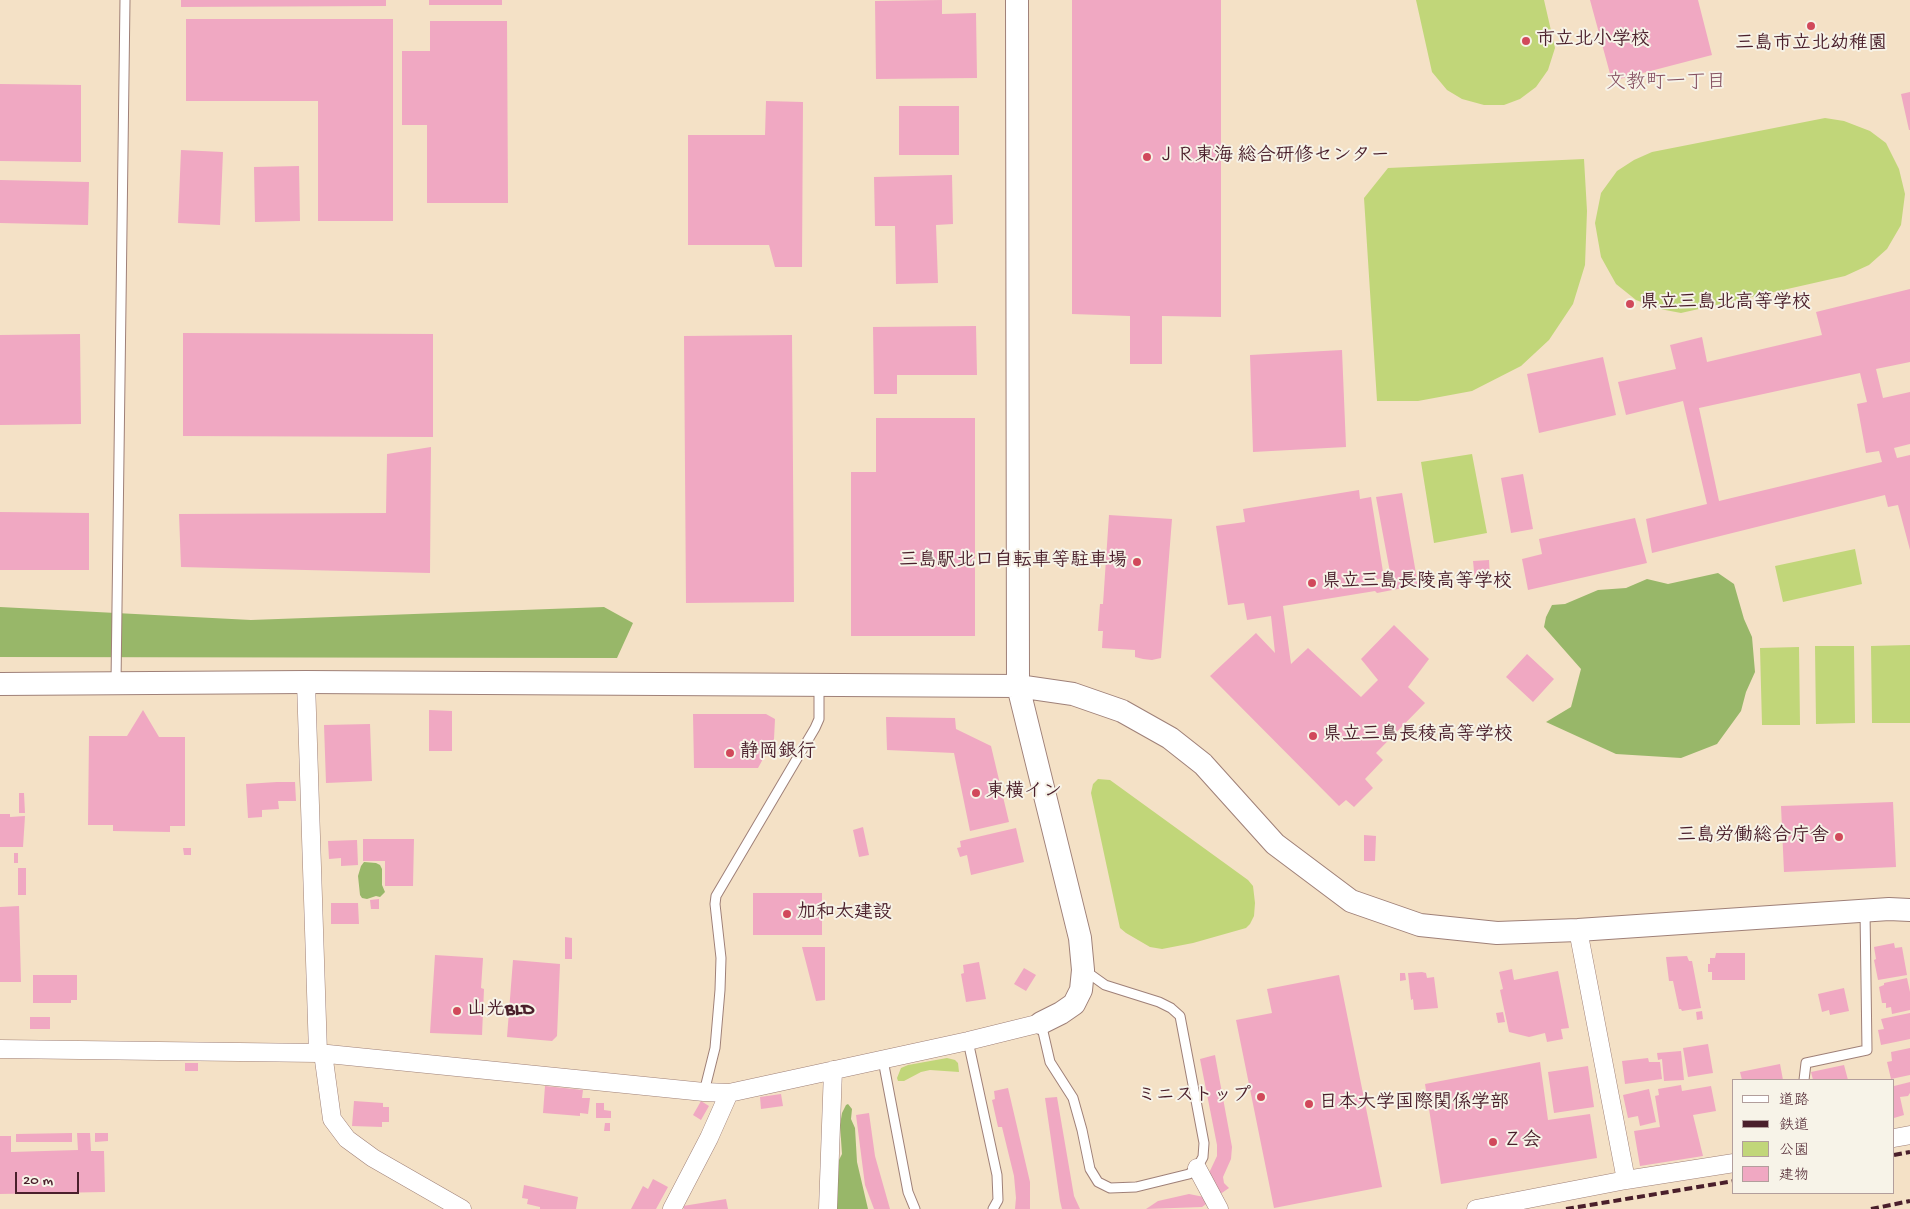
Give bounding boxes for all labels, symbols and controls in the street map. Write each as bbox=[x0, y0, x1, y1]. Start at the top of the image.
marker: 三島市立北幼稚園 bbox=[1805, 20, 1817, 32]
place label: 市立北小学校 bbox=[1536, 30, 1650, 52]
place label: 三島市立北幼稚園 bbox=[1735, 34, 1887, 56]
marker: 市立北小学校 bbox=[1520, 35, 1532, 47]
district label: 文教町一丁目 bbox=[1606, 72, 1726, 96]
place label: ＪＲ東海 総合研修センター bbox=[1157, 146, 1389, 168]
marker: ＪＲ東海 総合研修センター bbox=[1141, 151, 1153, 163]
place label: 県立三島北高等学校 bbox=[1640, 293, 1811, 315]
marker: 県立三島北高等学校 bbox=[1624, 298, 1636, 310]
place label: 三島駅北口自転車等駐車場 bbox=[899, 551, 1127, 573]
marker: 三島駅北口自転車等駐車場 bbox=[1131, 556, 1143, 568]
place label: 県立三島長陵高等学校 bbox=[1322, 572, 1512, 594]
marker: 県立三島長陵高等学校 bbox=[1306, 577, 1318, 589]
place label: 県立三島長稜高等学校 bbox=[1323, 725, 1513, 747]
marker: 県立三島長稜高等学校 bbox=[1307, 730, 1319, 742]
place label: 静岡銀行 bbox=[740, 742, 816, 764]
marker: 静岡銀行 bbox=[724, 747, 736, 759]
place label: 東横イン bbox=[986, 782, 1062, 804]
marker: 東横イン bbox=[970, 787, 982, 799]
place label: 三島労働総合庁舎 bbox=[1677, 826, 1829, 848]
marker: 三島労働総合庁舎 bbox=[1833, 831, 1845, 843]
place label: 加和太建設 bbox=[797, 903, 892, 925]
marker: 加和太建設 bbox=[781, 908, 793, 920]
place label: 山光BLD bbox=[467, 1000, 534, 1022]
marker: 山光BLD bbox=[451, 1005, 463, 1017]
legend bbox=[1732, 1079, 1895, 1194]
place label: ミニストップ bbox=[1137, 1086, 1251, 1108]
marker: ミニストップ bbox=[1255, 1091, 1267, 1103]
text: 道路 bbox=[1779, 1092, 1809, 1110]
place label: 日本大学国際関係学部 bbox=[1319, 1093, 1509, 1115]
marker: 日本大学国際関係学部 bbox=[1303, 1098, 1315, 1110]
text: 鉄道 bbox=[1779, 1117, 1809, 1135]
place label: Ｚ会 bbox=[1503, 1131, 1541, 1153]
marker: Ｚ会 bbox=[1487, 1136, 1499, 1148]
text: 公園 bbox=[1779, 1142, 1809, 1160]
scale bar bbox=[18, 1162, 81, 1194]
text: 建物 bbox=[1779, 1167, 1809, 1185]
text: 20 m bbox=[23, 1172, 53, 1190]

